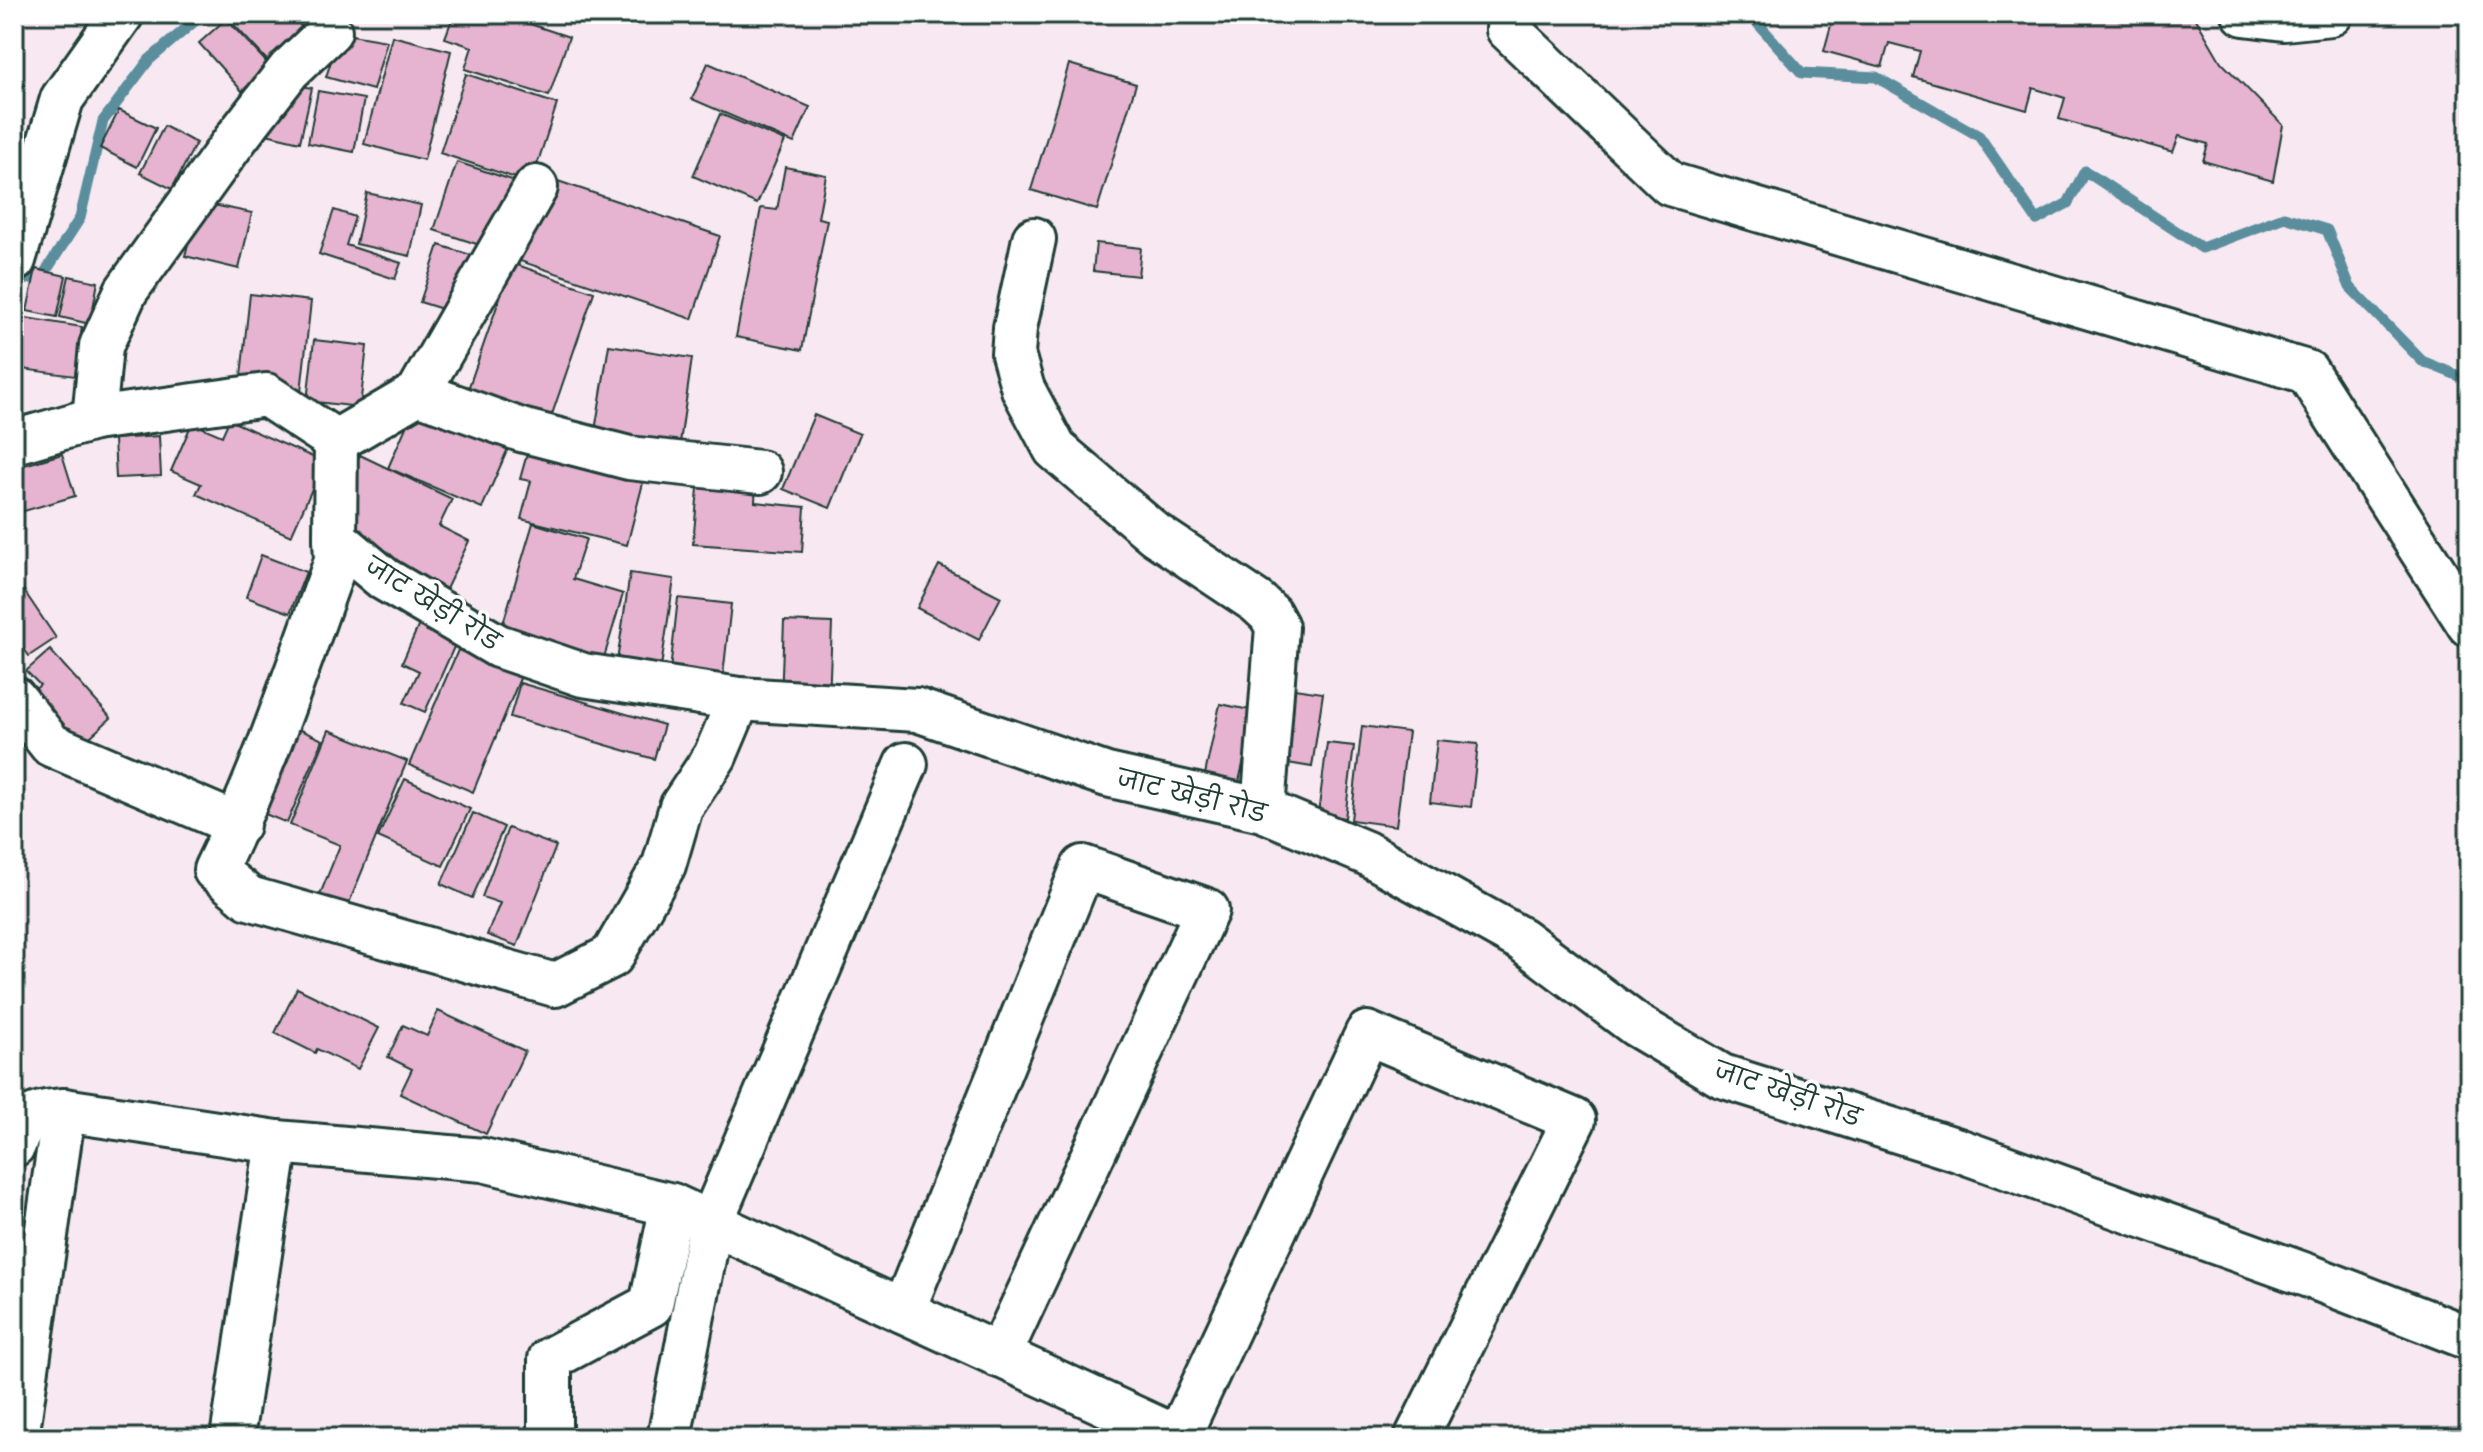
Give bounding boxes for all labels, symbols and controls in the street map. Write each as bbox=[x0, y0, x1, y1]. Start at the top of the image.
street label: जाट खेड़ी रोड bbox=[358, 546, 509, 659]
street label: जाट खेड़ी रोड bbox=[1112, 758, 1272, 830]
street label: जाट खेड़ी रोड bbox=[1709, 1050, 1868, 1134]

